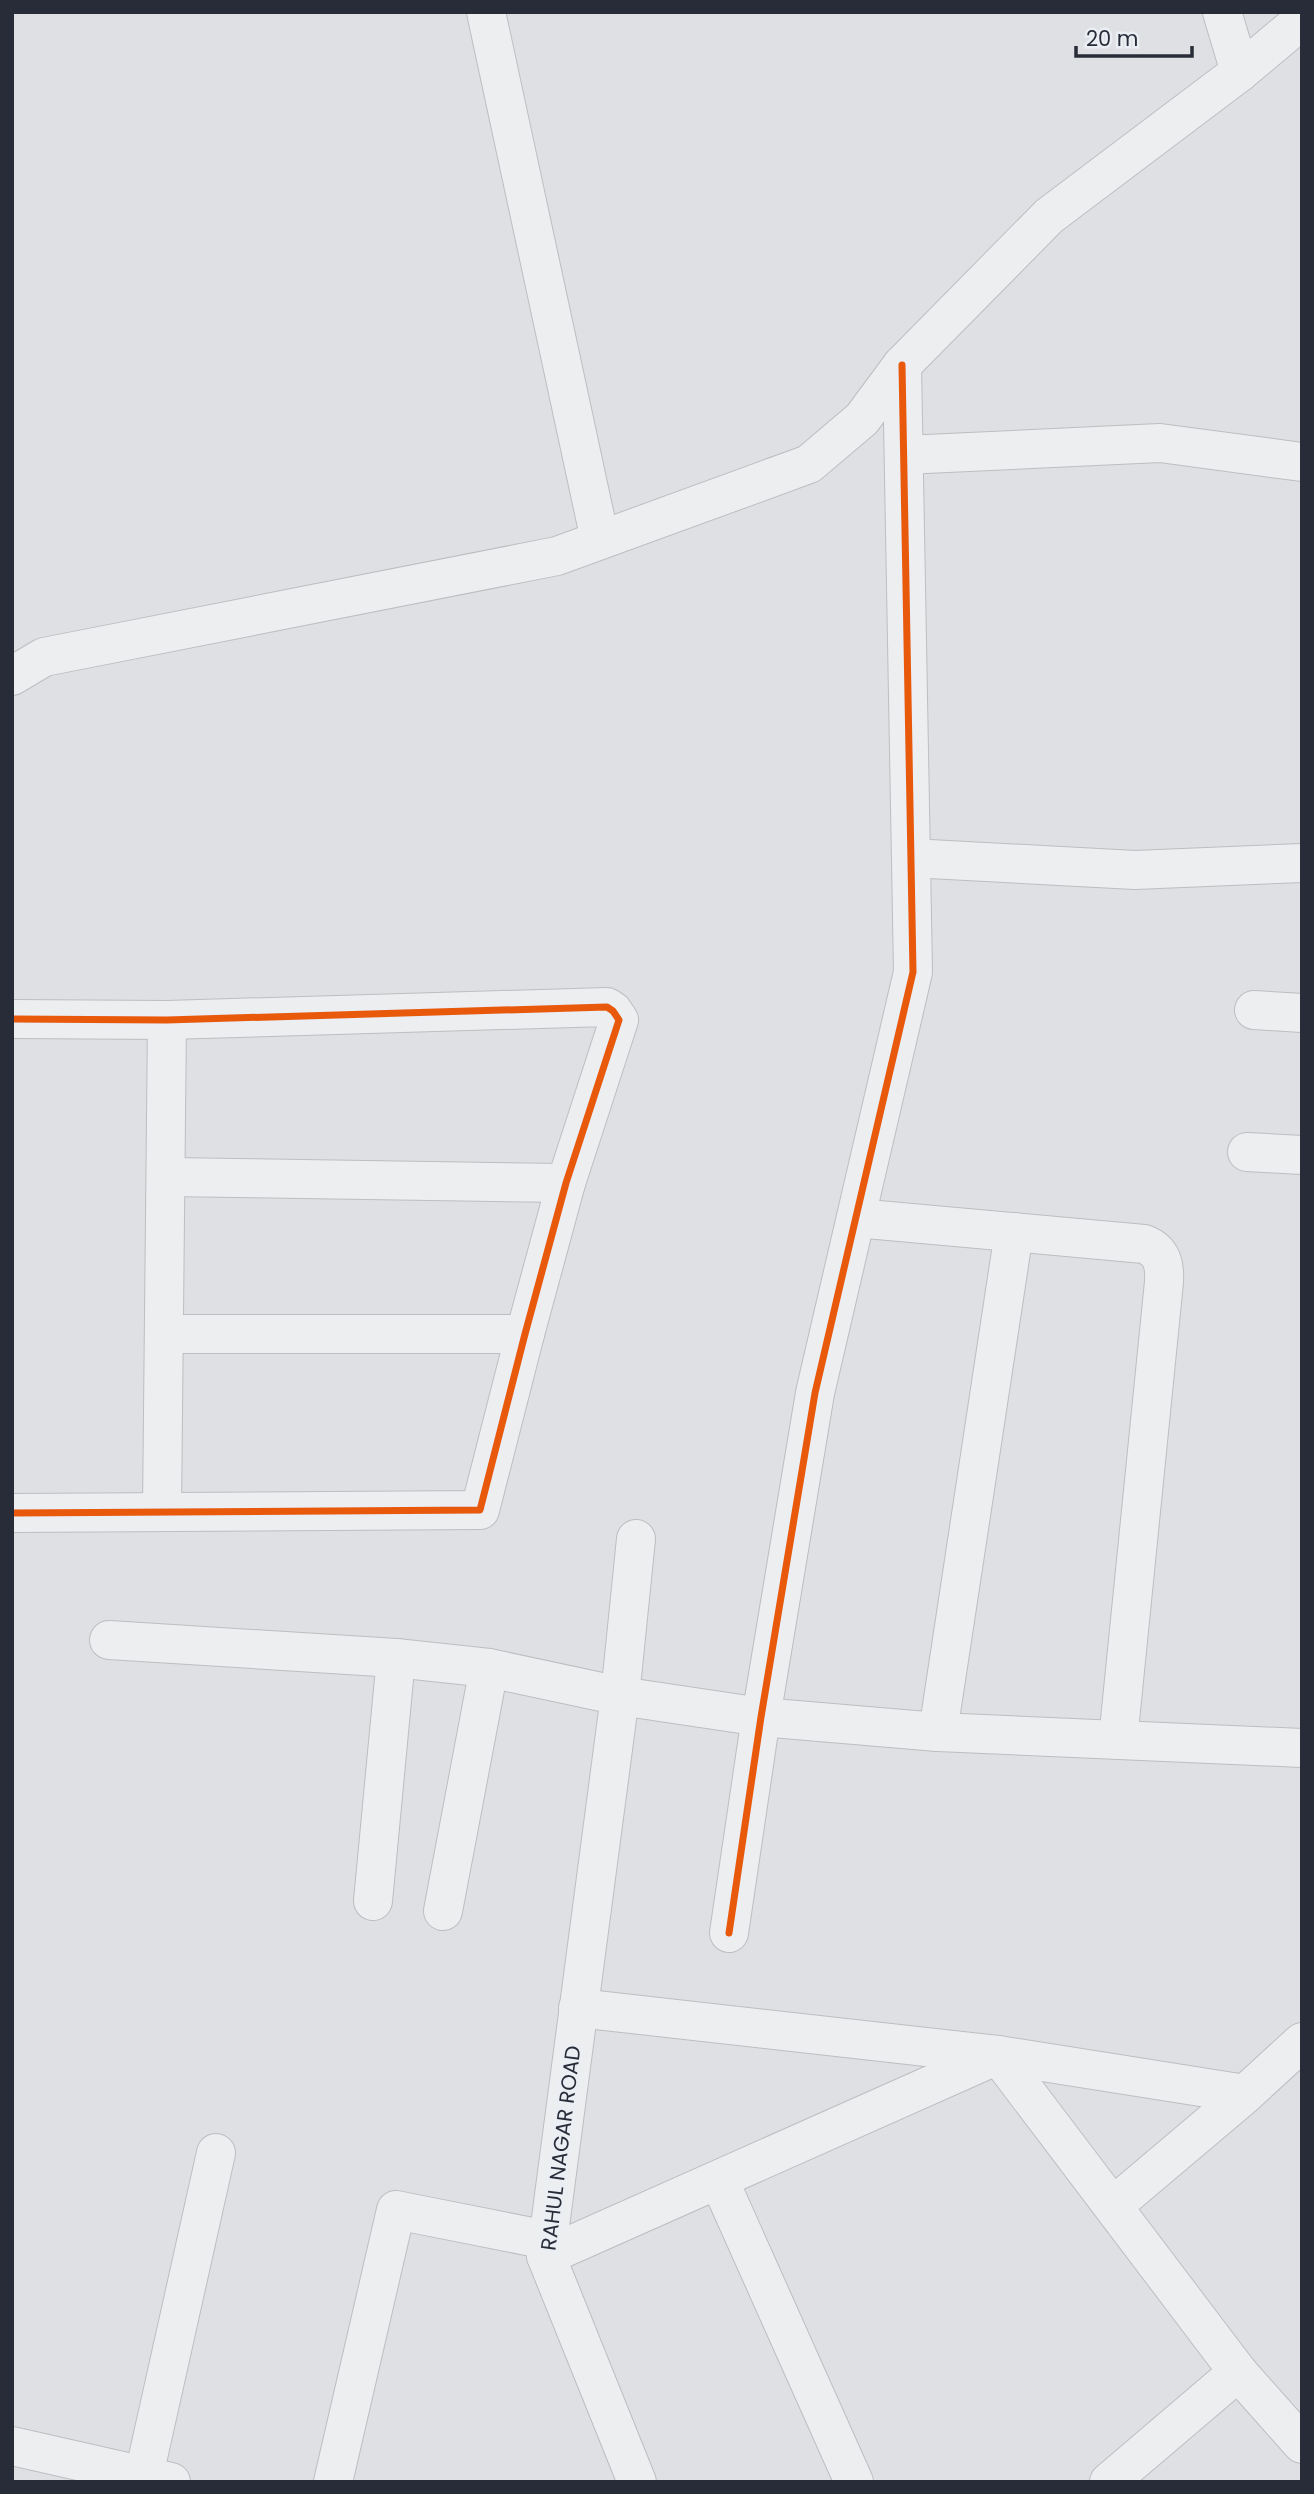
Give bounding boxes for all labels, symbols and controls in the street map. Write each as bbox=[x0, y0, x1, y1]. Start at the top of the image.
scale bar bbox=[1076, 14, 1192, 58]
text: 20 m bbox=[1086, 24, 1139, 53]
street label: RAHUL NAGAR ROAD bbox=[534, 2044, 587, 2252]

